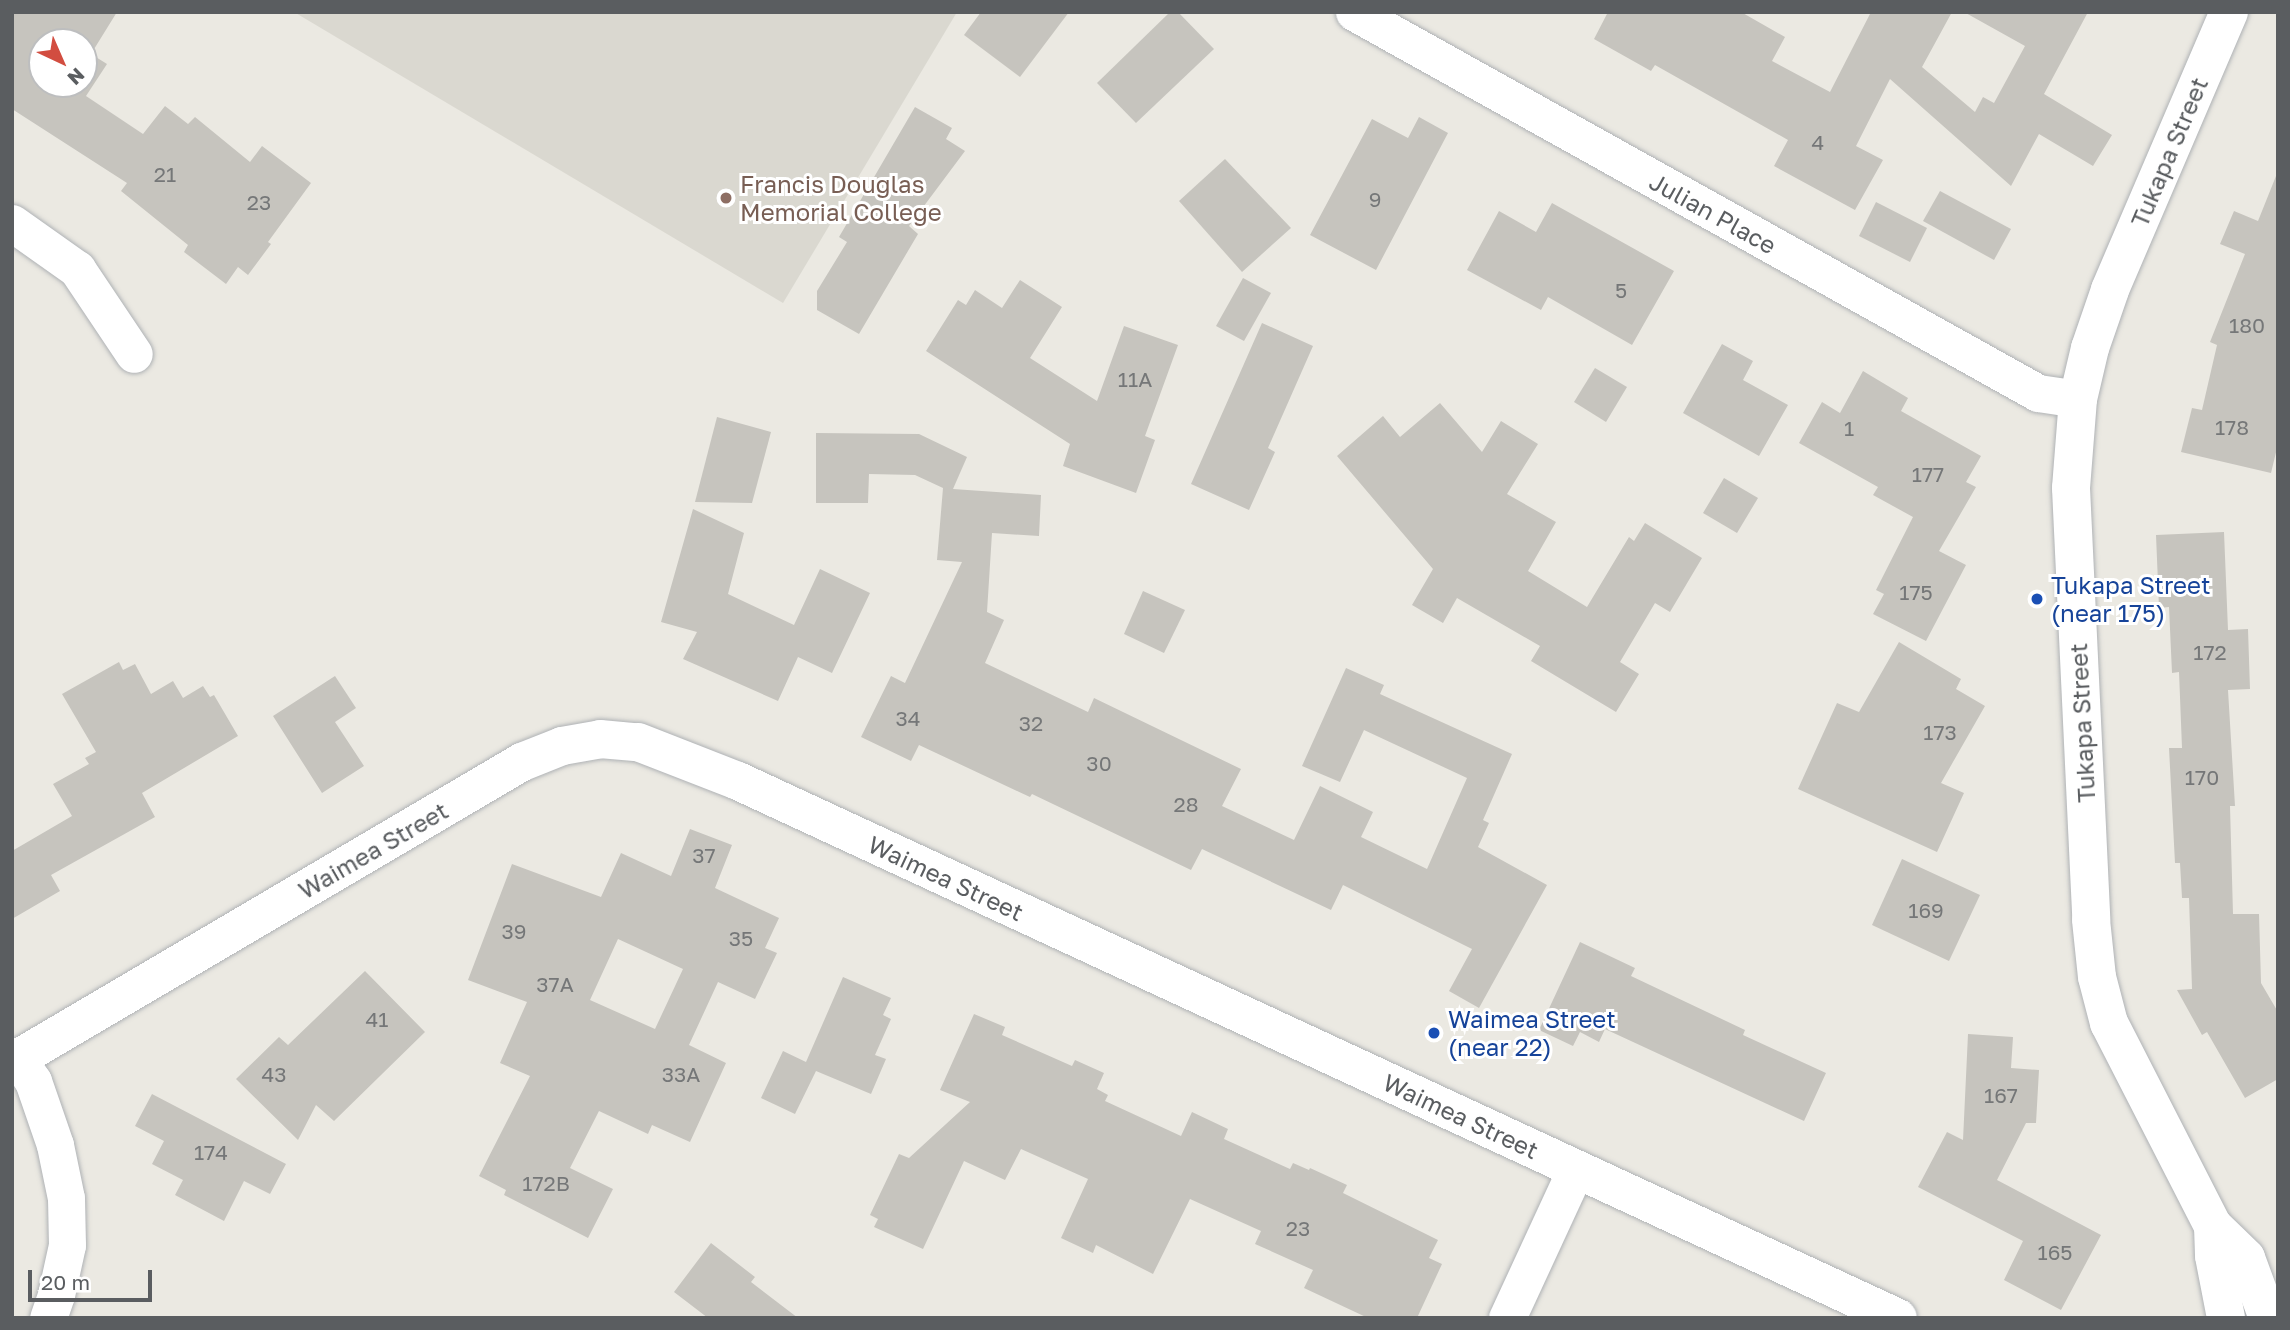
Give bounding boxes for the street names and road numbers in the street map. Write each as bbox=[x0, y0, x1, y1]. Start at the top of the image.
street label: Tukapa Street bbox=[2125, 73, 2213, 231]
street label: Julian Place bbox=[1645, 166, 1781, 260]
street label: Tukapa Street bbox=[2063, 643, 2101, 803]
street label: Waimea Street bbox=[293, 796, 453, 904]
street label: Waimea Street bbox=[864, 829, 1028, 927]
street label: Waimea Street bbox=[1379, 1067, 1543, 1165]

